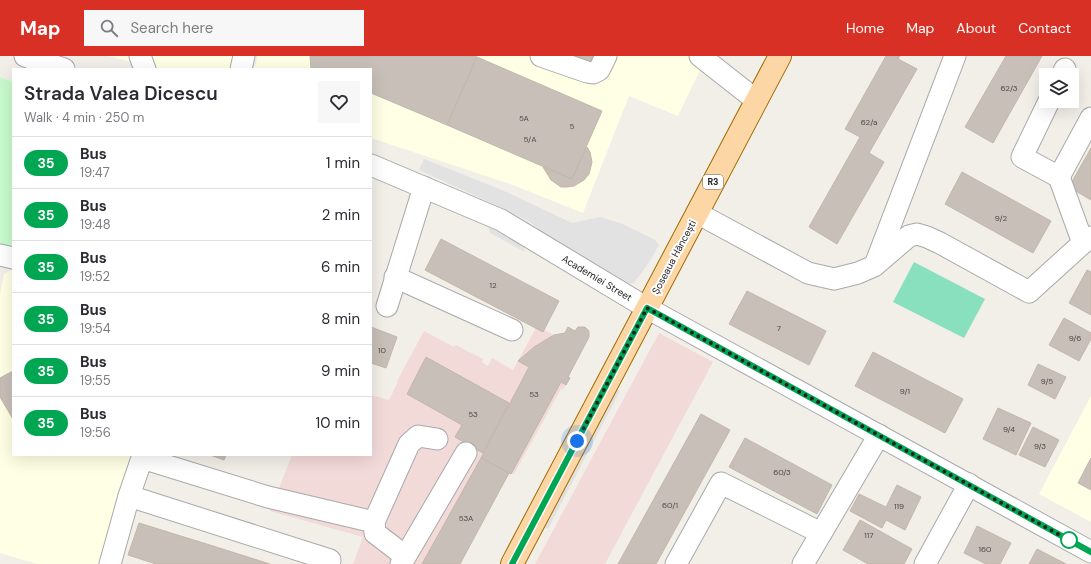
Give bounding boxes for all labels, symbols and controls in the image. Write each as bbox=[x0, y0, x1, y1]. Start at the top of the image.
search box bbox=[84, 10, 364, 46]
text: Map bbox=[20, 16, 60, 41]
icon: search bbox=[98, 17, 120, 39]
text: Search here bbox=[130, 18, 213, 38]
text: Home bbox=[846, 19, 884, 37]
text: Map bbox=[906, 19, 934, 37]
text: About bbox=[956, 19, 996, 37]
text: Contact bbox=[1018, 19, 1071, 37]
map controls bbox=[1039, 68, 1079, 108]
button: layers bbox=[1039, 68, 1079, 108]
text: Strada Valea Dicescu bbox=[24, 81, 218, 106]
button: heart bbox=[318, 81, 360, 123]
house number: 62/3 bbox=[1001, 83, 1018, 93]
text: Walk · 4 min · 250 m bbox=[24, 109, 144, 126]
house number: 5A bbox=[519, 113, 530, 123]
house number: 62/a bbox=[861, 117, 877, 127]
house number: 5 bbox=[570, 121, 575, 131]
house number: 5/A bbox=[523, 134, 537, 144]
text: Bus bbox=[80, 144, 107, 164]
text: 1 min bbox=[326, 153, 360, 173]
text: 35 bbox=[37, 154, 55, 172]
text: 19:47 bbox=[80, 164, 110, 181]
road number: R3 bbox=[703, 175, 723, 189]
text: Bus bbox=[80, 196, 107, 216]
text: 2 min bbox=[322, 205, 360, 225]
text: 35 bbox=[37, 206, 55, 224]
house number: 9/2 bbox=[995, 213, 1008, 223]
text: 19:48 bbox=[80, 216, 111, 233]
street label: Șoseaua Hâncești bbox=[649, 218, 699, 296]
text: Bus bbox=[80, 248, 107, 268]
street label: Academiei Street bbox=[559, 252, 635, 304]
text: 6 min bbox=[321, 257, 360, 277]
text: 35 bbox=[37, 258, 55, 276]
text: 19:52 bbox=[80, 268, 110, 285]
house number: 12 bbox=[489, 280, 497, 290]
text: Bus bbox=[80, 300, 107, 320]
text: 8 min bbox=[321, 309, 360, 329]
text: 35 bbox=[37, 310, 55, 328]
text: 19:54 bbox=[80, 320, 111, 337]
house number: 7 bbox=[777, 323, 781, 333]
house number: 9/6 bbox=[1069, 333, 1081, 343]
house number: 10 bbox=[378, 345, 387, 355]
text: Bus bbox=[80, 352, 107, 372]
text: 9 min bbox=[321, 361, 360, 381]
text: 35 bbox=[37, 362, 55, 380]
text: 19:55 bbox=[80, 372, 111, 389]
house number: 9/5 bbox=[1041, 376, 1053, 386]
house number: 9/1 bbox=[900, 386, 910, 396]
house number: 53 bbox=[529, 389, 539, 399]
text: Bus bbox=[80, 404, 107, 424]
house number: 53 bbox=[468, 409, 478, 419]
text: 10 min bbox=[315, 413, 360, 433]
text: 35 bbox=[37, 414, 55, 432]
text: 19:56 bbox=[80, 424, 111, 441]
house number: 9/4 bbox=[1003, 424, 1015, 434]
your location bbox=[567, 431, 587, 451]
house number: 9/3 bbox=[1034, 441, 1046, 451]
house number: 60/3 bbox=[773, 467, 791, 477]
house number: 60/1 bbox=[662, 500, 678, 510]
house number: 119 bbox=[894, 501, 904, 511]
house number: 53A bbox=[459, 513, 474, 523]
house number: 117 bbox=[864, 530, 874, 540]
unlabelled marker bbox=[1060, 531, 1078, 549]
house number: 160 bbox=[979, 544, 992, 554]

